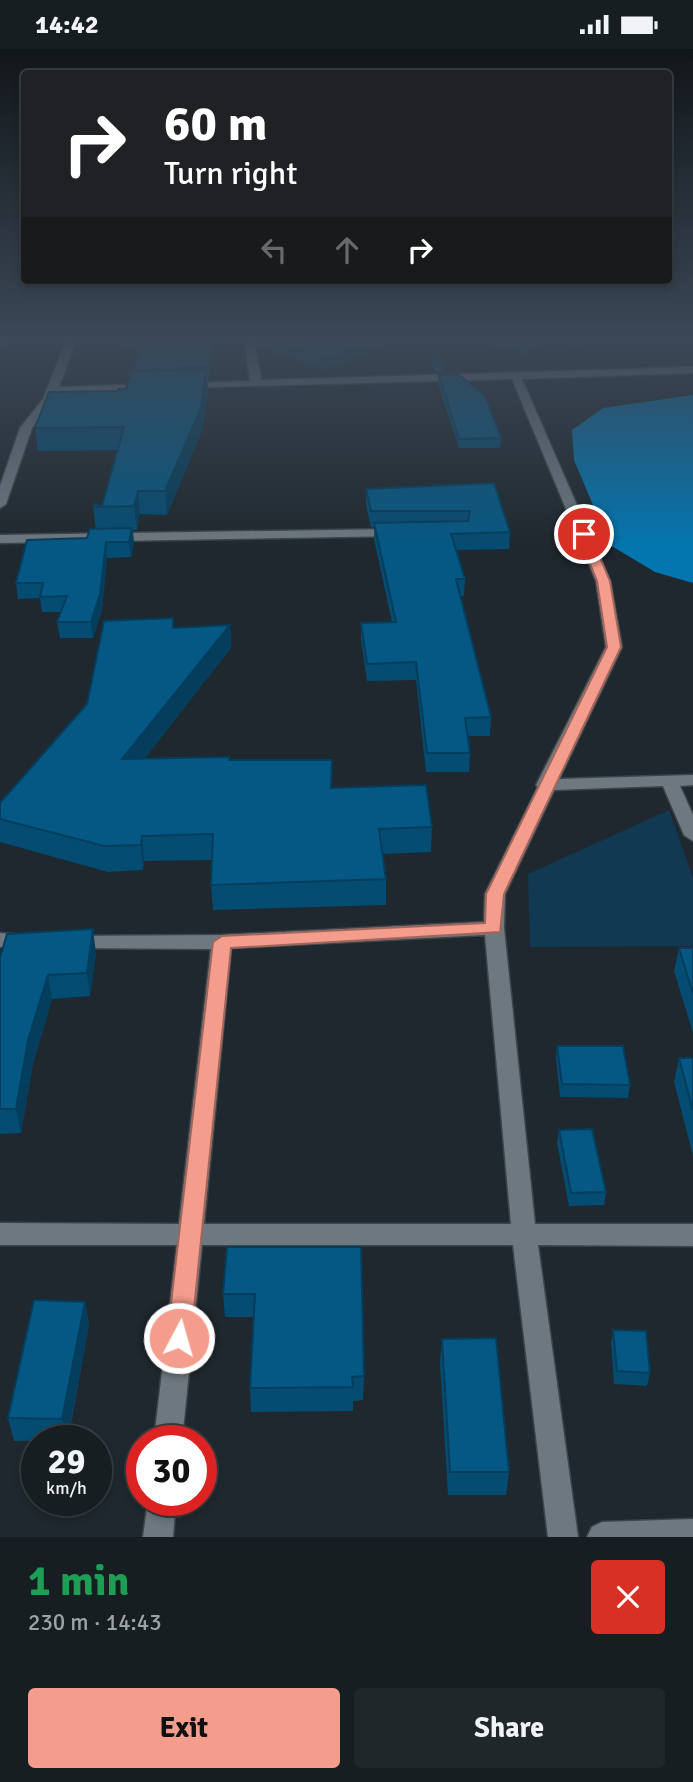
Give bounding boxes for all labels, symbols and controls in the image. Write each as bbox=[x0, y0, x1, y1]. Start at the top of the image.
text: 14:42 bbox=[35, 9, 99, 41]
text: 60 m bbox=[164, 94, 267, 154]
icon: right bbox=[49, 98, 140, 189]
text: Turn right bbox=[164, 154, 297, 193]
icon: left bbox=[255, 231, 293, 269]
icon: ahead bbox=[328, 231, 366, 269]
icon: right bbox=[401, 231, 439, 269]
pin bbox=[554, 504, 614, 564]
icon: arrive bbox=[565, 515, 603, 553]
position arrow bbox=[142, 1301, 216, 1375]
speed limit sign: 30 bbox=[126, 1425, 217, 1516]
text: 29 bbox=[48, 1440, 85, 1483]
text: km/h bbox=[46, 1477, 87, 1499]
text: 1 min bbox=[28, 1556, 129, 1607]
button: close bbox=[591, 1560, 665, 1634]
text: 230 m · 14:43 bbox=[28, 1608, 162, 1637]
button: Exit bbox=[28, 1688, 340, 1768]
button: Share bbox=[354, 1688, 665, 1768]

